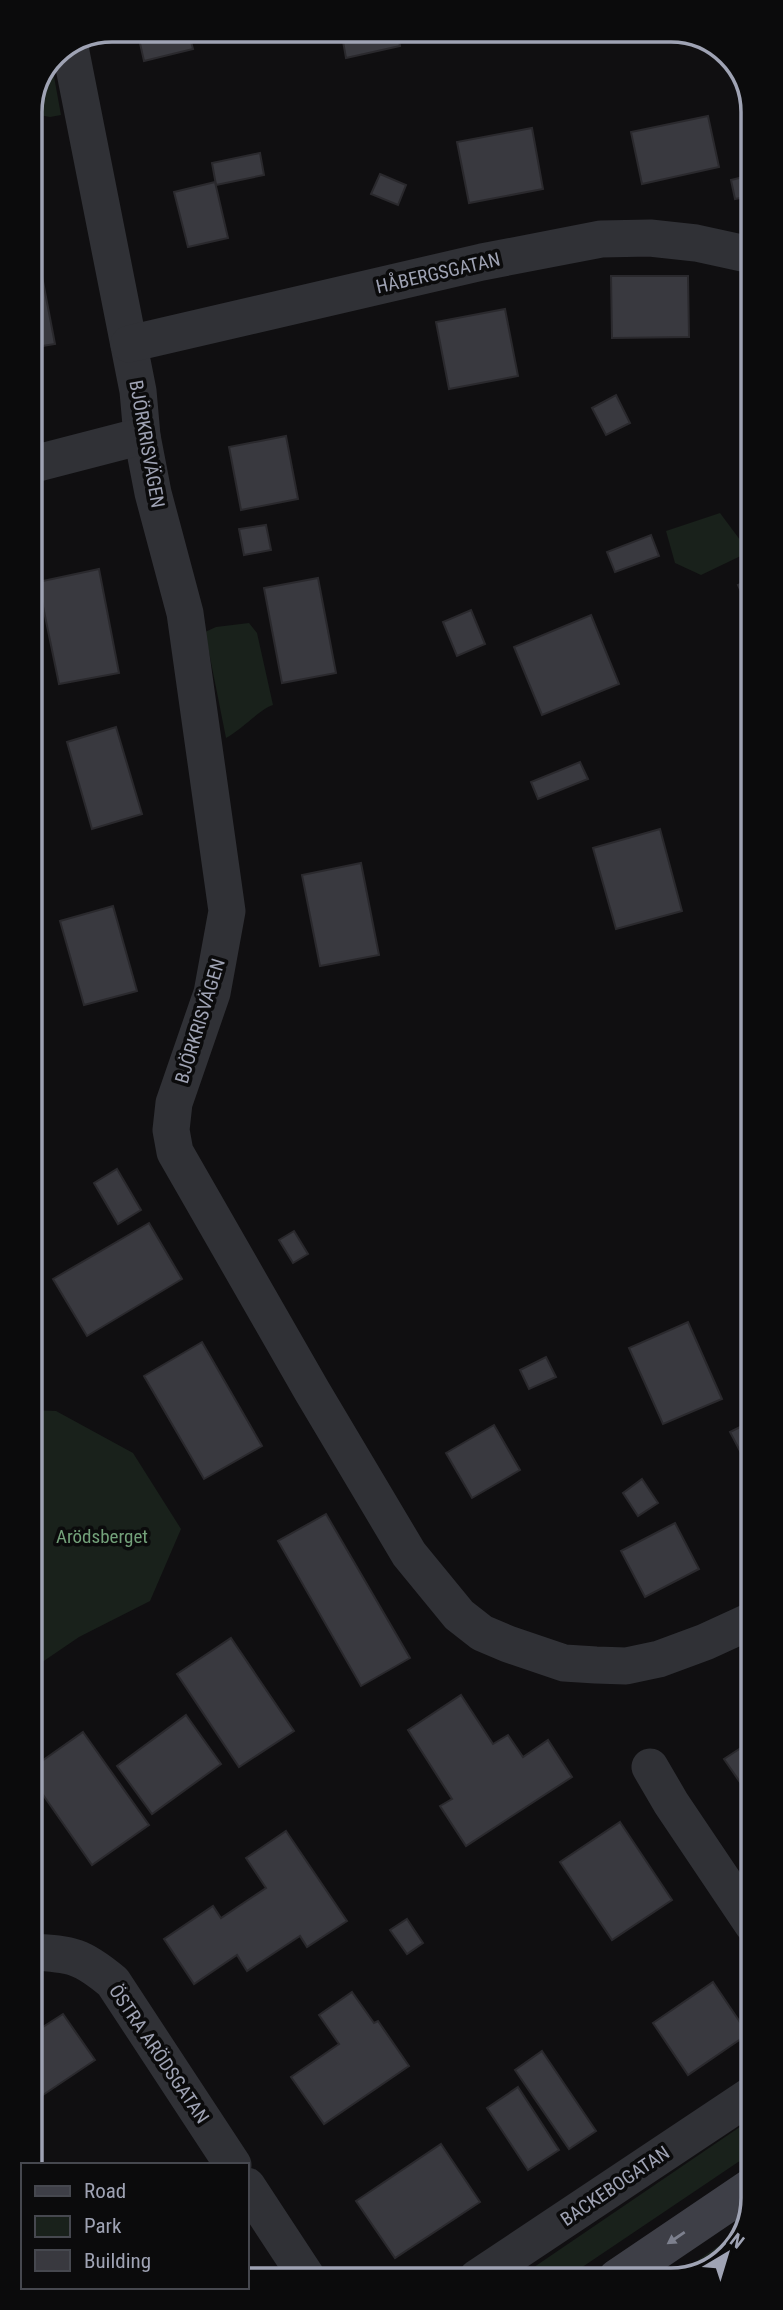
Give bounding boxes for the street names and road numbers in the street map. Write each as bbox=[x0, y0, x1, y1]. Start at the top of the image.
street label: HÅBERGSGATAN bbox=[374, 248, 502, 298]
street label: BJÖRKRISVÄGEN bbox=[124, 378, 170, 510]
street label: BJÖRKRISVÄGEN bbox=[170, 956, 230, 1086]
street label: ÖSTRA ARÖDSGATAN bbox=[104, 1980, 214, 2128]
street label: BACKEBOGATAN bbox=[556, 2141, 674, 2231]

